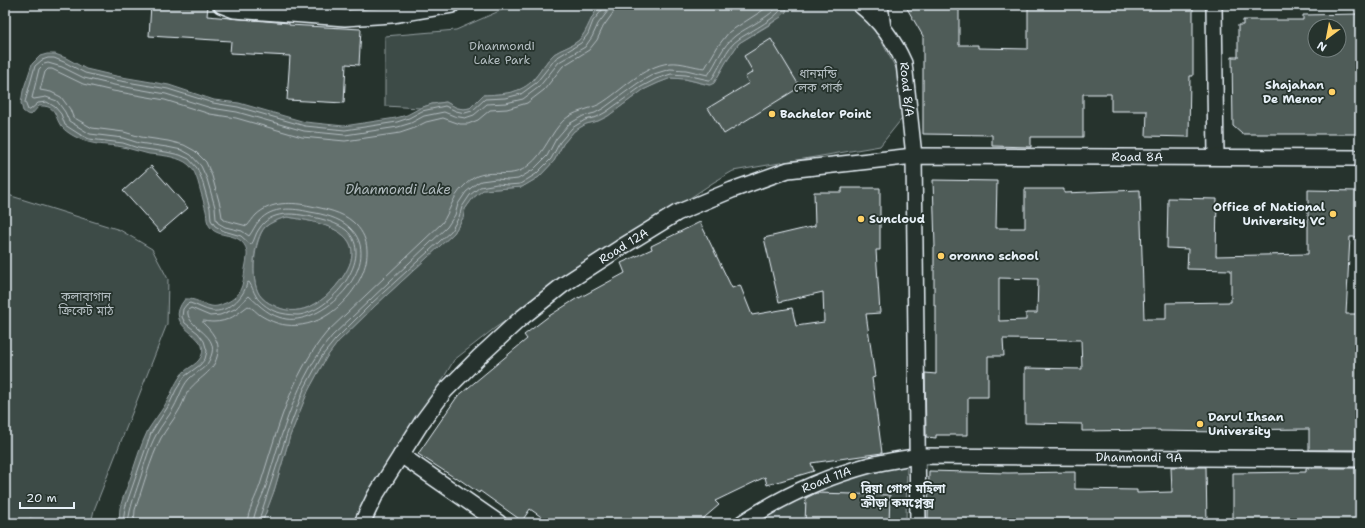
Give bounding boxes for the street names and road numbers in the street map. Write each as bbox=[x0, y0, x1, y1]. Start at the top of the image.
street label: Road 8/A bbox=[896, 61, 918, 118]
street label: Road 8A bbox=[1112, 149, 1163, 165]
street label: Road 12A bbox=[596, 224, 651, 268]
street label: Dhanmondi 9A bbox=[1095, 449, 1183, 466]
street label: Road 11A bbox=[799, 463, 854, 497]

